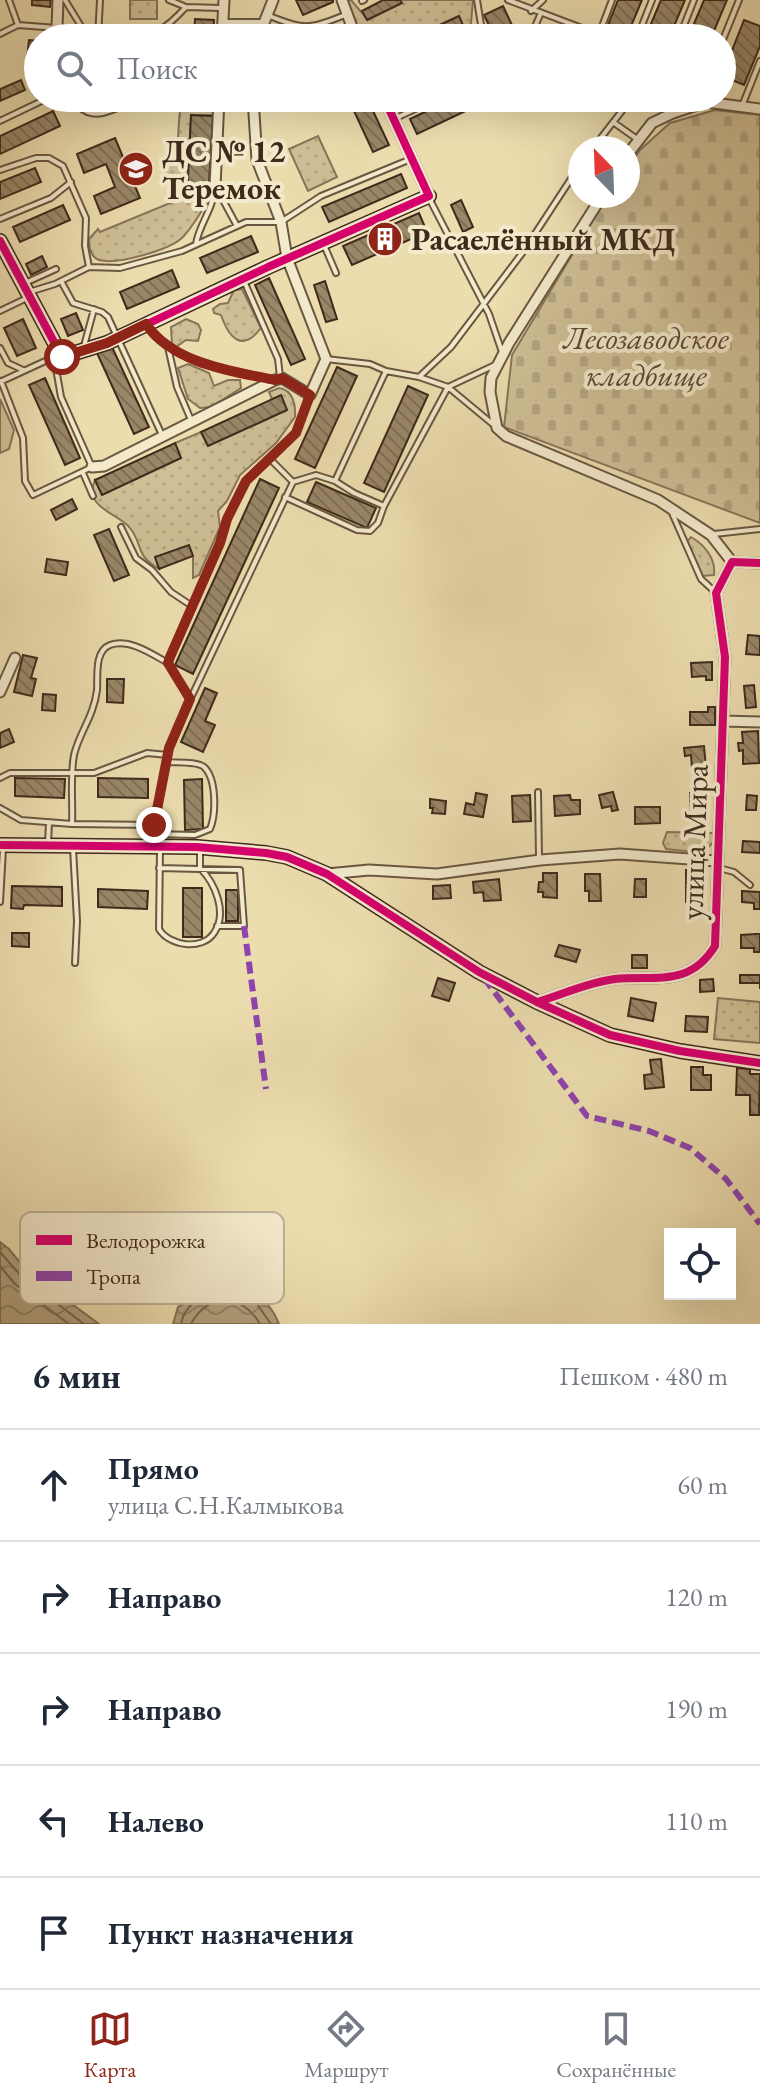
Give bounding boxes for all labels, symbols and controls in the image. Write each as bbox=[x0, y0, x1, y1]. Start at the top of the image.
search box bbox=[24, 24, 736, 112]
icon: search bbox=[52, 46, 96, 90]
text: Поиск bbox=[116, 49, 198, 88]
place label: ДС № 12 Теремок bbox=[162, 130, 286, 209]
north arrow bbox=[568, 136, 640, 208]
school or university icon: ДС № 12 Теремок bbox=[117, 150, 155, 188]
place label: Расаелённый МКД bbox=[411, 218, 675, 260]
building icon: Расаелённый МКД bbox=[366, 220, 404, 258]
park label: Лесозаводское кладбище bbox=[561, 317, 730, 396]
route start bbox=[44, 339, 80, 375]
street label: улица Мира bbox=[670, 763, 718, 920]
route end bbox=[136, 807, 172, 843]
legend bbox=[20, 1212, 284, 1304]
text: Велодорожка bbox=[86, 1226, 206, 1255]
map controls bbox=[664, 1228, 736, 1300]
button: locate bbox=[664, 1228, 736, 1300]
text: Тропа bbox=[86, 1262, 141, 1291]
text: 6 мин bbox=[32, 1354, 121, 1398]
text: Пешком · 480 m bbox=[559, 1359, 728, 1393]
text: Прямо bbox=[108, 1449, 199, 1488]
icon: ahead bbox=[32, 1463, 76, 1507]
text: 60 m bbox=[678, 1468, 728, 1502]
text: улица С.Н.Калмыкова bbox=[108, 1488, 344, 1522]
icon: right bbox=[32, 1575, 76, 1619]
text: Направо bbox=[108, 1578, 221, 1617]
text: 120 m bbox=[665, 1580, 728, 1614]
icon: right bbox=[32, 1687, 76, 1731]
text: Направо bbox=[108, 1690, 221, 1729]
text: 190 m bbox=[665, 1692, 728, 1726]
icon: left bbox=[32, 1799, 76, 1843]
text: Налево bbox=[108, 1802, 204, 1841]
text: 110 m bbox=[665, 1804, 728, 1838]
icon: arrive bbox=[32, 1911, 76, 1955]
text: Пункт назначения bbox=[108, 1914, 354, 1953]
tab: Карта bbox=[84, 2007, 136, 2084]
tab: Маршрут bbox=[304, 2007, 388, 2084]
tab: Сохранённые bbox=[556, 2007, 676, 2084]

